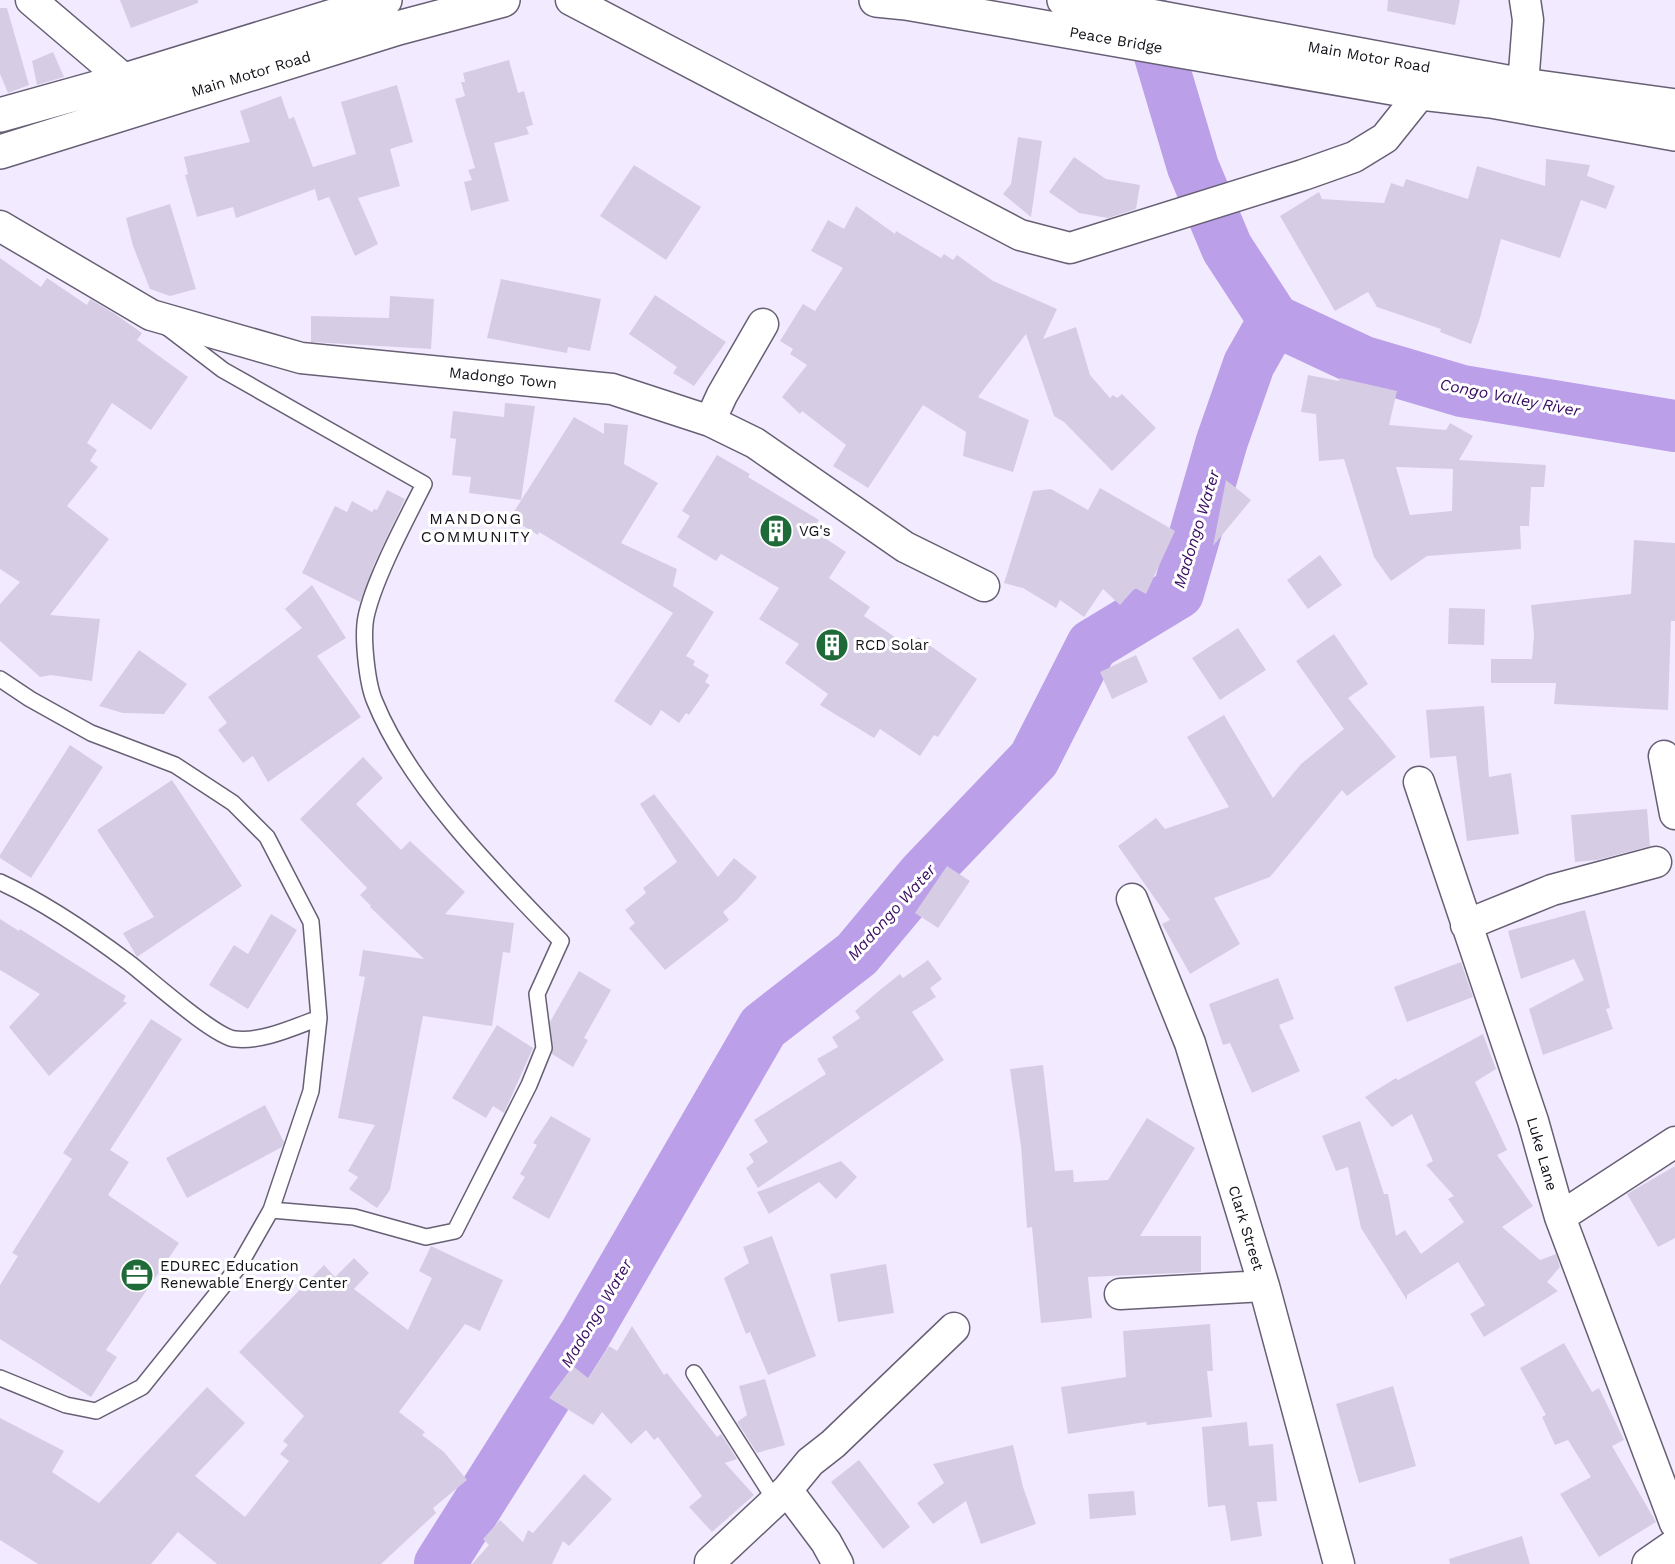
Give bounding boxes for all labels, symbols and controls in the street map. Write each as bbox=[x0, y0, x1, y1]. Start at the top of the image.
street label: Peace Bridge bbox=[1068, 23, 1164, 57]
street label: Main Motor Road bbox=[1306, 37, 1432, 77]
street label: Main Motor Road bbox=[189, 47, 313, 101]
street label: Madongo Town bbox=[448, 363, 558, 393]
water label: Congo Valley River bbox=[1438, 375, 1582, 421]
water label: Madongo Water bbox=[1169, 467, 1224, 591]
district label: MANDONG COMMUNITY bbox=[421, 509, 531, 546]
building icon: VG's bbox=[758, 513, 794, 549]
place label: VG's bbox=[799, 522, 831, 540]
building icon: RCD Solar bbox=[814, 627, 850, 663]
place label: RCD Solar bbox=[855, 636, 929, 654]
water label: Madongo Water bbox=[843, 860, 940, 964]
street label: Luke Lane bbox=[1523, 1115, 1561, 1193]
street label: Clark Street bbox=[1225, 1183, 1268, 1273]
water label: Madongo Water bbox=[557, 1255, 637, 1371]
office icon: EDUREC Education Renewable Energy Center bbox=[119, 1257, 155, 1293]
place label: EDUREC Education Renewable Energy Center bbox=[160, 1257, 348, 1292]

